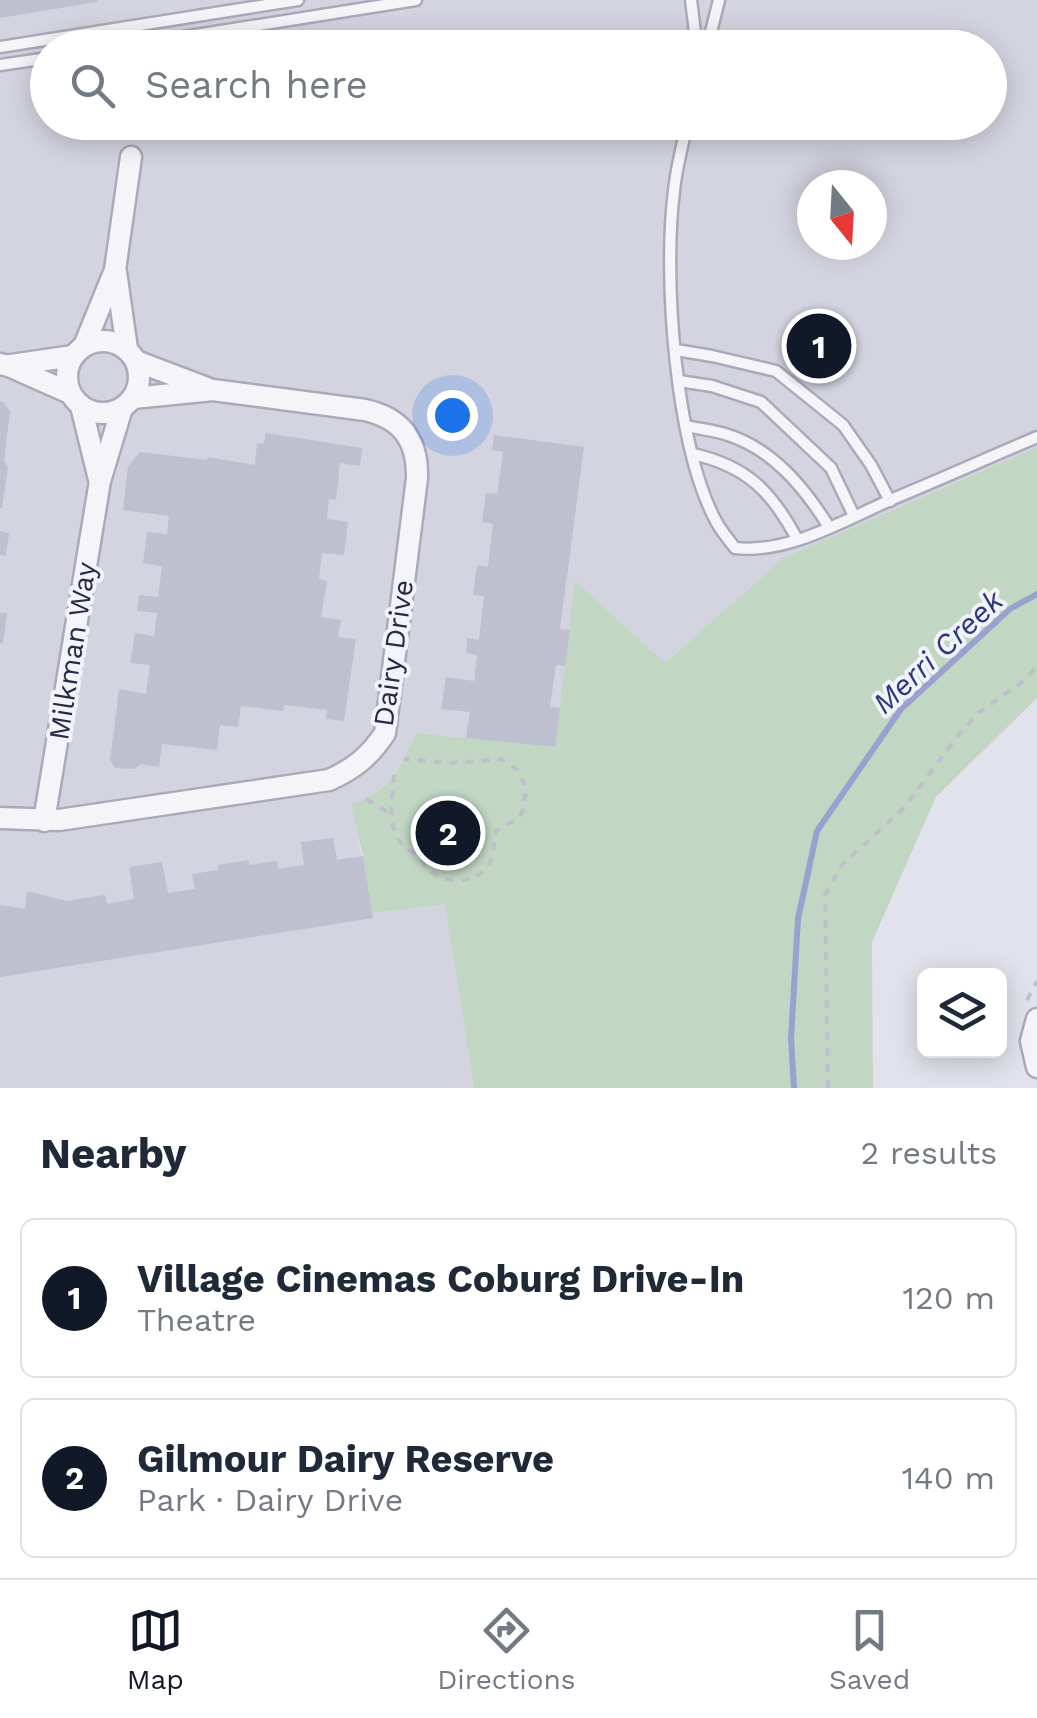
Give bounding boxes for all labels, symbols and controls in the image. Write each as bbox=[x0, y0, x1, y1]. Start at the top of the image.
search box bbox=[30, 30, 1007, 140]
icon: search bbox=[65, 58, 120, 113]
text: Search here bbox=[145, 63, 368, 107]
north arrow bbox=[797, 170, 887, 260]
pin: 1 bbox=[786, 308, 852, 384]
your location bbox=[427, 390, 478, 441]
street label: Milkman Way bbox=[42, 559, 103, 742]
street label: Dairy Drive bbox=[367, 578, 420, 729]
water label: Merri Creek bbox=[865, 581, 1011, 721]
pin: 2 bbox=[416, 796, 480, 870]
map controls bbox=[917, 968, 1007, 1058]
button: layers bbox=[917, 968, 1007, 1058]
text: Nearby bbox=[40, 1129, 187, 1178]
text: 2 results bbox=[860, 1134, 997, 1172]
text: Village Cinemas Coburg Drive-In bbox=[137, 1257, 744, 1301]
text: 1 bbox=[68, 1279, 81, 1317]
text: 120 m bbox=[903, 1279, 995, 1317]
text: Theatre bbox=[137, 1301, 256, 1339]
text: Gilmour Dairy Reserve bbox=[137, 1437, 554, 1481]
text: 2 bbox=[65, 1459, 84, 1497]
text: 140 m bbox=[902, 1459, 995, 1497]
text: Park · Dairy Drive bbox=[137, 1481, 403, 1519]
tab: Map bbox=[127, 1603, 184, 1696]
tab: Directions bbox=[437, 1603, 576, 1696]
tab: Saved bbox=[829, 1603, 910, 1696]

